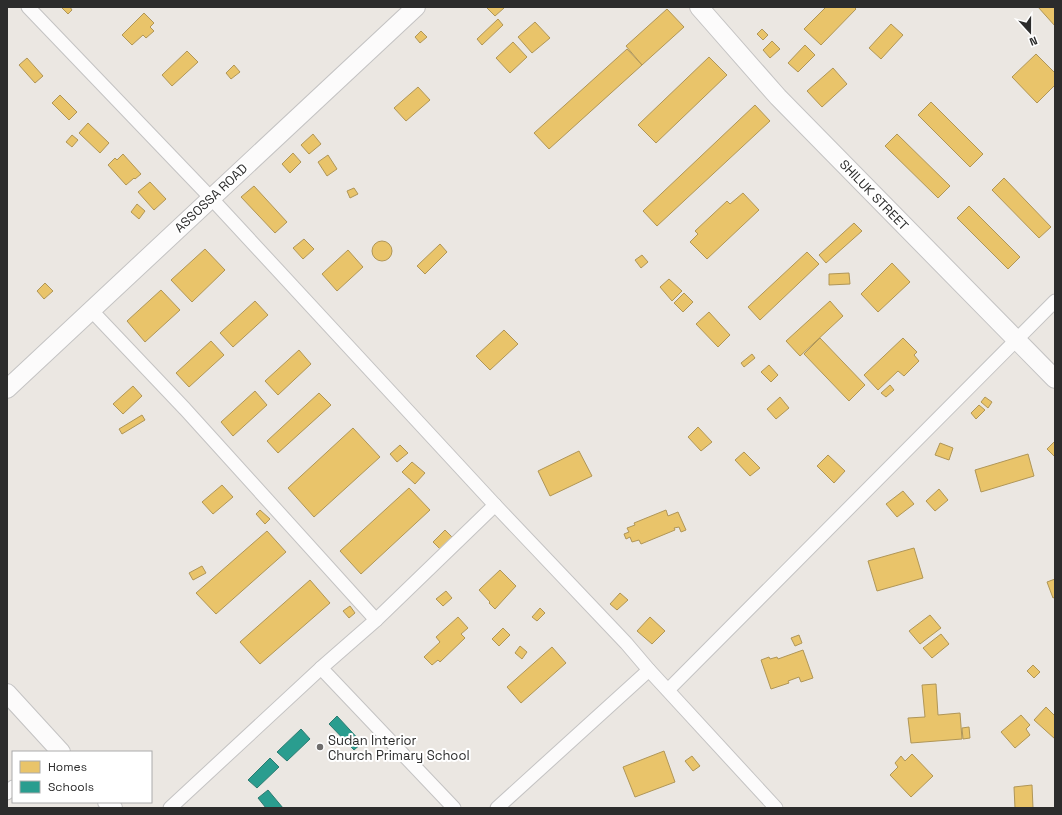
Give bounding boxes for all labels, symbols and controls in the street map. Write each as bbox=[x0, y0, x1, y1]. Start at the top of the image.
north arrow bbox=[1010, 12, 1050, 52]
text: N bbox=[1028, 33, 1040, 49]
street label: SHILUK STREET bbox=[836, 156, 912, 234]
street label: ASSOSSA ROAD bbox=[171, 160, 251, 236]
place label: Sudan Interior Church Primary School bbox=[328, 732, 470, 764]
marker: Sudan Interior Church Primary School bbox=[315, 742, 325, 752]
legend bbox=[12, 751, 152, 803]
text: Homes bbox=[48, 759, 87, 775]
text: Schools bbox=[48, 779, 94, 795]

